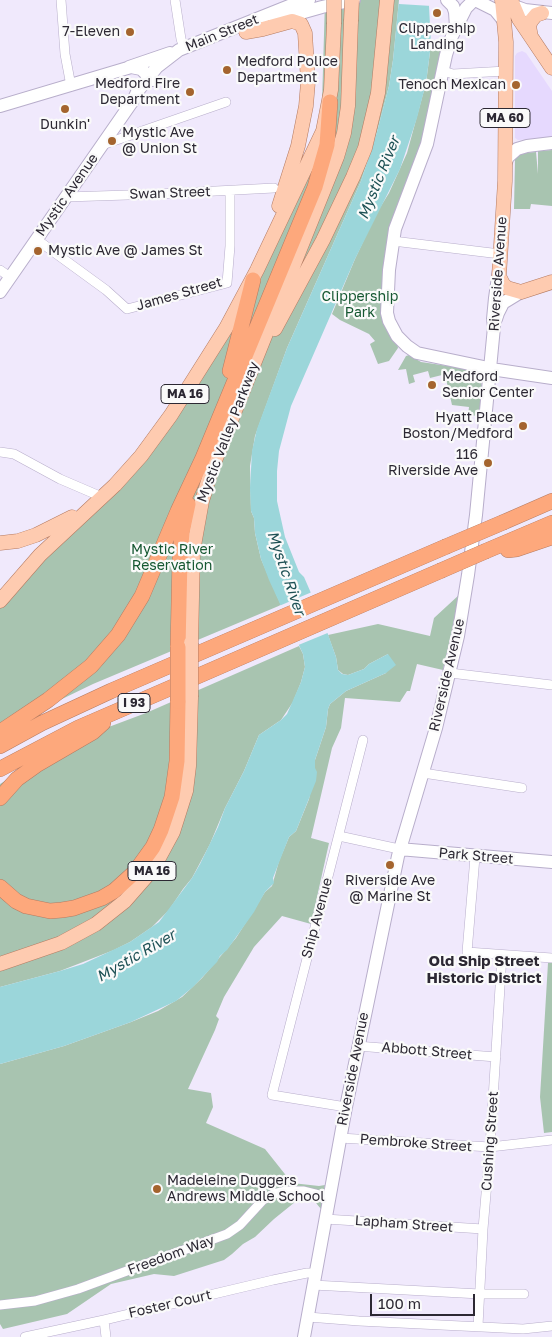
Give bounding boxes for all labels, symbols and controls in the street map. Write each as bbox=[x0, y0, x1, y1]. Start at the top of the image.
marker: Clippership Landing bbox=[431, 7, 443, 19]
street label: Main Street bbox=[183, 11, 261, 55]
place label: Clippership Landing bbox=[399, 21, 475, 54]
place label: 7-Eleven bbox=[62, 24, 120, 40]
marker: 7-Eleven bbox=[124, 26, 136, 38]
place label: Medford Police Department bbox=[237, 54, 338, 86]
marker: Medford Police Department bbox=[221, 64, 233, 76]
place label: Medford Fire Department bbox=[95, 76, 180, 108]
place label: Tenoch Mexican bbox=[398, 77, 506, 93]
marker: Tenoch Mexican bbox=[510, 79, 522, 91]
marker: Medford Fire Department bbox=[184, 86, 196, 98]
marker: Dunkin' bbox=[59, 103, 71, 115]
road number: MA 60 bbox=[480, 109, 530, 128]
place label: Dunkin' bbox=[40, 117, 90, 133]
place label: Mystic Ave @ Union St bbox=[122, 125, 197, 158]
water label: Mystic River bbox=[354, 134, 404, 222]
marker: Mystic Ave @ Union St bbox=[106, 135, 118, 147]
street label: Mystic Avenue bbox=[32, 150, 102, 240]
street label: Swan Street bbox=[129, 183, 211, 203]
street label: Riverside Avenue bbox=[486, 216, 510, 332]
place label: Mystic Ave @ James St bbox=[48, 243, 203, 259]
marker: Mystic Ave @ James St bbox=[32, 245, 44, 257]
street label: James Street bbox=[134, 274, 224, 314]
park label: Clippership Park bbox=[322, 289, 398, 322]
street label: Mystic Valley Parkway bbox=[193, 359, 263, 505]
place label: Medford Senior Center bbox=[442, 369, 534, 402]
marker: Medford Senior Center bbox=[426, 379, 438, 391]
road number: MA 16 bbox=[161, 384, 209, 404]
place label: Hyatt Place Boston/Medford bbox=[402, 410, 513, 442]
marker: Hyatt Place Boston/Medford bbox=[517, 420, 529, 432]
place label: 116 Riverside Ave bbox=[388, 447, 478, 480]
marker: 116 Riverside Ave bbox=[482, 457, 494, 469]
water label: Mystic River bbox=[263, 528, 309, 618]
park label: Mystic River Reservation bbox=[131, 542, 213, 574]
street label: Riverside Avenue bbox=[426, 617, 468, 733]
road number: I 93 bbox=[118, 694, 150, 712]
street label: Park Street bbox=[438, 844, 514, 868]
marker: Riverside Ave @ Marine St bbox=[384, 859, 396, 871]
road number: MA 16 bbox=[128, 861, 176, 880]
place label: Riverside Ave @ Marine St bbox=[345, 873, 435, 906]
street label: Ship Avenue bbox=[298, 876, 336, 960]
water label: Mystic River bbox=[93, 926, 179, 986]
district label: Old Ship Street Historic District bbox=[427, 952, 541, 987]
street label: Riverside Avenue bbox=[334, 1011, 372, 1127]
street label: Abbott Street bbox=[381, 1039, 473, 1063]
street label: Cushing Street bbox=[478, 1091, 502, 1191]
street label: Pembroke Street bbox=[359, 1131, 473, 1155]
place label: Madeleine Duggers Andrews Middle School bbox=[167, 1173, 325, 1206]
marker: Madeleine Duggers Andrews Middle School bbox=[151, 1183, 163, 1195]
street label: Lapham Street bbox=[354, 1212, 454, 1236]
street label: Freedom Way bbox=[125, 1232, 217, 1278]
scale bar bbox=[372, 1284, 477, 1316]
street label: Foster Court bbox=[127, 1286, 213, 1322]
text: 100 m bbox=[378, 1294, 421, 1312]

